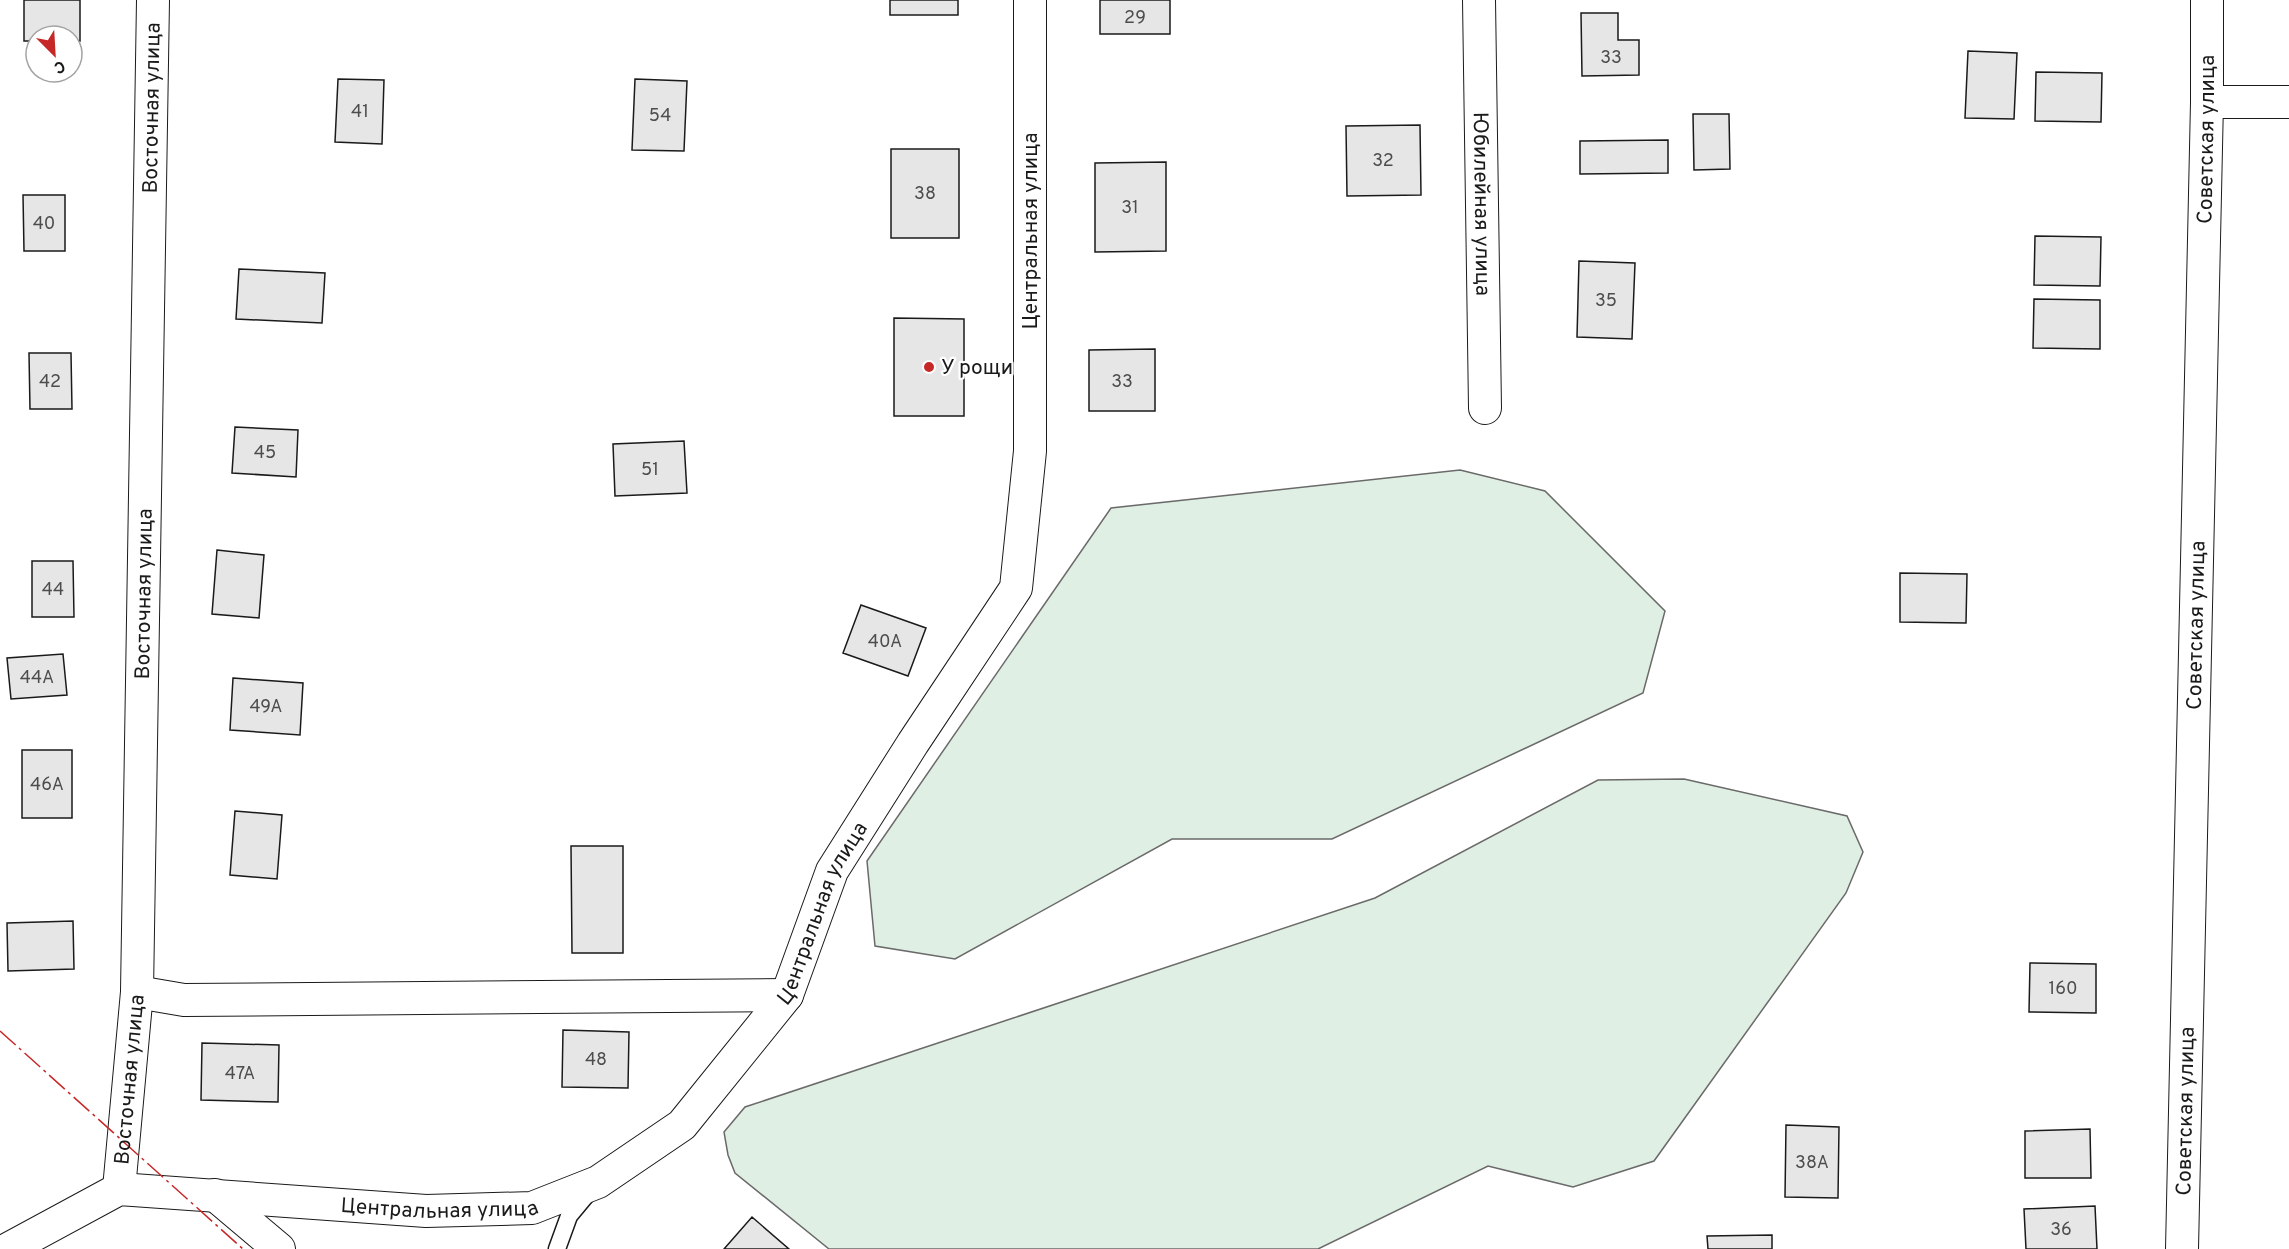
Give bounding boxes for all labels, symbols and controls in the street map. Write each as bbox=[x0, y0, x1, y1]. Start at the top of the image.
house number: 29 bbox=[1124, 7, 1146, 30]
street label: Восточная улица bbox=[138, 22, 168, 194]
north arrow bbox=[24, 24, 84, 84]
house number: 33 bbox=[1600, 47, 1622, 70]
text: С bbox=[51, 55, 68, 77]
street label: Советская улица bbox=[2192, 55, 2222, 224]
house number: 41 bbox=[351, 101, 369, 124]
house number: 54 bbox=[649, 105, 671, 128]
street label: Юбилейная улица bbox=[1466, 112, 1495, 296]
street label: Центральная улица bbox=[1018, 133, 1045, 329]
house number: 32 bbox=[1372, 150, 1394, 173]
house number: 38 bbox=[914, 183, 936, 206]
house number: 31 bbox=[1121, 197, 1139, 220]
house number: 40 bbox=[33, 213, 55, 236]
house number: 35 bbox=[1595, 290, 1617, 313]
place label: У рощи bbox=[941, 355, 1013, 382]
marker: У рощи bbox=[922, 360, 936, 374]
house number: 42 bbox=[39, 371, 61, 394]
house number: 33 bbox=[1111, 371, 1133, 394]
house number: 45 bbox=[254, 442, 276, 465]
house number: 51 bbox=[641, 459, 659, 482]
street label: Восточная улица bbox=[130, 508, 160, 680]
street label: Советская улица bbox=[2182, 540, 2212, 710]
house number: 44 bbox=[42, 579, 64, 602]
house number: 40А bbox=[868, 631, 902, 654]
house number: 44А bbox=[20, 667, 54, 690]
house number: 49А bbox=[249, 696, 283, 719]
house number: 46А bbox=[30, 774, 64, 797]
street label: Центральная улица bbox=[772, 817, 875, 1012]
house number: 160 bbox=[2048, 978, 2078, 1001]
street label: Восточная улица bbox=[109, 993, 152, 1166]
street label: Советская улица bbox=[2171, 1026, 2202, 1196]
house number: 48 bbox=[585, 1049, 607, 1072]
house number: 47А bbox=[225, 1063, 255, 1086]
house number: 38А bbox=[1795, 1152, 1829, 1175]
street label: Центральная улица bbox=[340, 1193, 543, 1226]
house number: 36 bbox=[2050, 1219, 2072, 1242]

